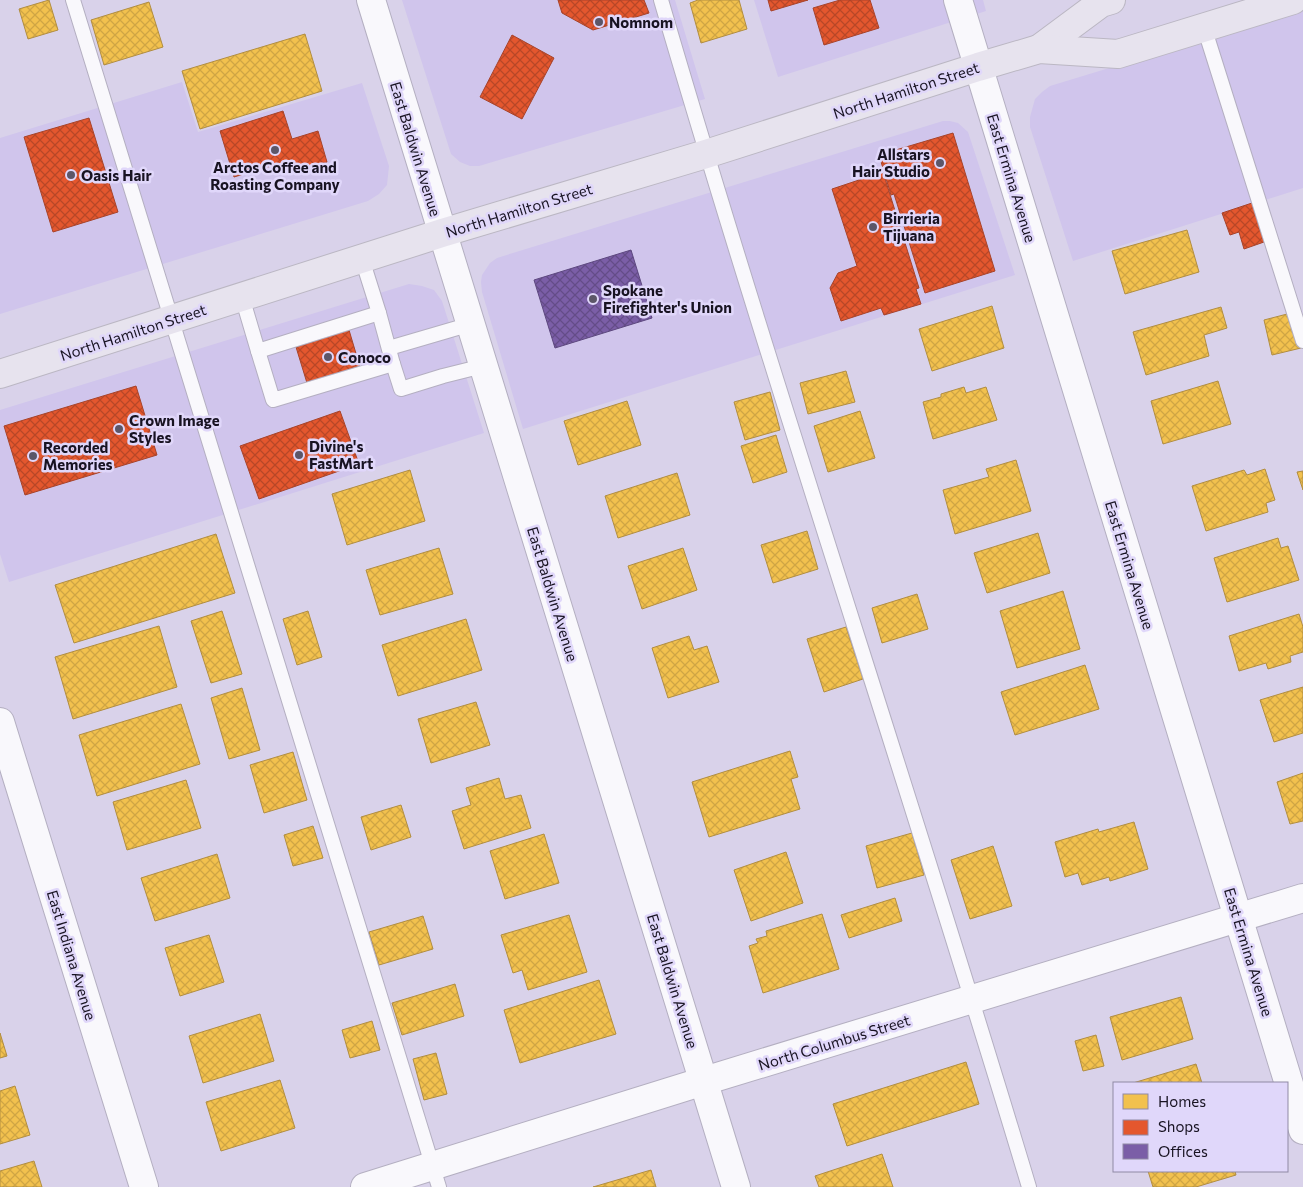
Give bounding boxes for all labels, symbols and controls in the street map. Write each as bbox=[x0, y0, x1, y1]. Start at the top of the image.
place label: Nomnom bbox=[609, 13, 673, 31]
marker: Nomnom bbox=[593, 16, 605, 28]
street label: North Hamilton Street bbox=[831, 58, 981, 122]
street label: East Baldwin Avenue bbox=[387, 79, 445, 219]
street label: East Ermina Avenue bbox=[984, 111, 1040, 245]
marker: Arctos Coffee and Roasting Company bbox=[269, 144, 281, 156]
place label: Allstars Hair Studio bbox=[852, 145, 930, 180]
marker: Allstars Hair Studio bbox=[934, 157, 946, 169]
place label: Arctos Coffee and Roasting Company bbox=[210, 158, 341, 193]
place label: Oasis Hair bbox=[81, 166, 152, 184]
marker: Oasis Hair bbox=[65, 169, 77, 181]
street label: North Hamilton Street bbox=[443, 179, 595, 241]
place label: Birrieria Tijuana bbox=[883, 209, 940, 244]
marker: Birrieria Tijuana bbox=[867, 221, 879, 233]
place label: Spokane Firefighter's Union bbox=[603, 281, 732, 316]
marker: Spokane Firefighter's Union bbox=[587, 293, 599, 305]
street label: North Hamilton Street bbox=[58, 300, 208, 364]
place label: Conoco bbox=[338, 348, 391, 366]
marker: Conoco bbox=[322, 351, 334, 363]
place label: Crown Image Styles bbox=[129, 411, 220, 446]
marker: Crown Image Styles bbox=[113, 423, 125, 435]
place label: Divine's FastMart bbox=[309, 437, 373, 472]
place label: Recorded Memories bbox=[43, 438, 113, 473]
marker: Divine's FastMart bbox=[293, 449, 305, 461]
marker: Recorded Memories bbox=[27, 450, 39, 462]
street label: East Ermina Avenue bbox=[1102, 498, 1158, 632]
street label: East Baldwin Avenue bbox=[524, 524, 582, 664]
street label: East Ermina Avenue bbox=[1221, 885, 1277, 1019]
street label: East Indiana Avenue bbox=[44, 888, 100, 1022]
street label: East Baldwin Avenue bbox=[644, 911, 702, 1051]
street label: North Columbus Street bbox=[756, 1010, 912, 1074]
legend bbox=[1113, 1082, 1288, 1172]
text: Homes bbox=[1158, 1092, 1206, 1110]
text: Shops bbox=[1158, 1117, 1200, 1135]
text: Offices bbox=[1158, 1142, 1208, 1160]

